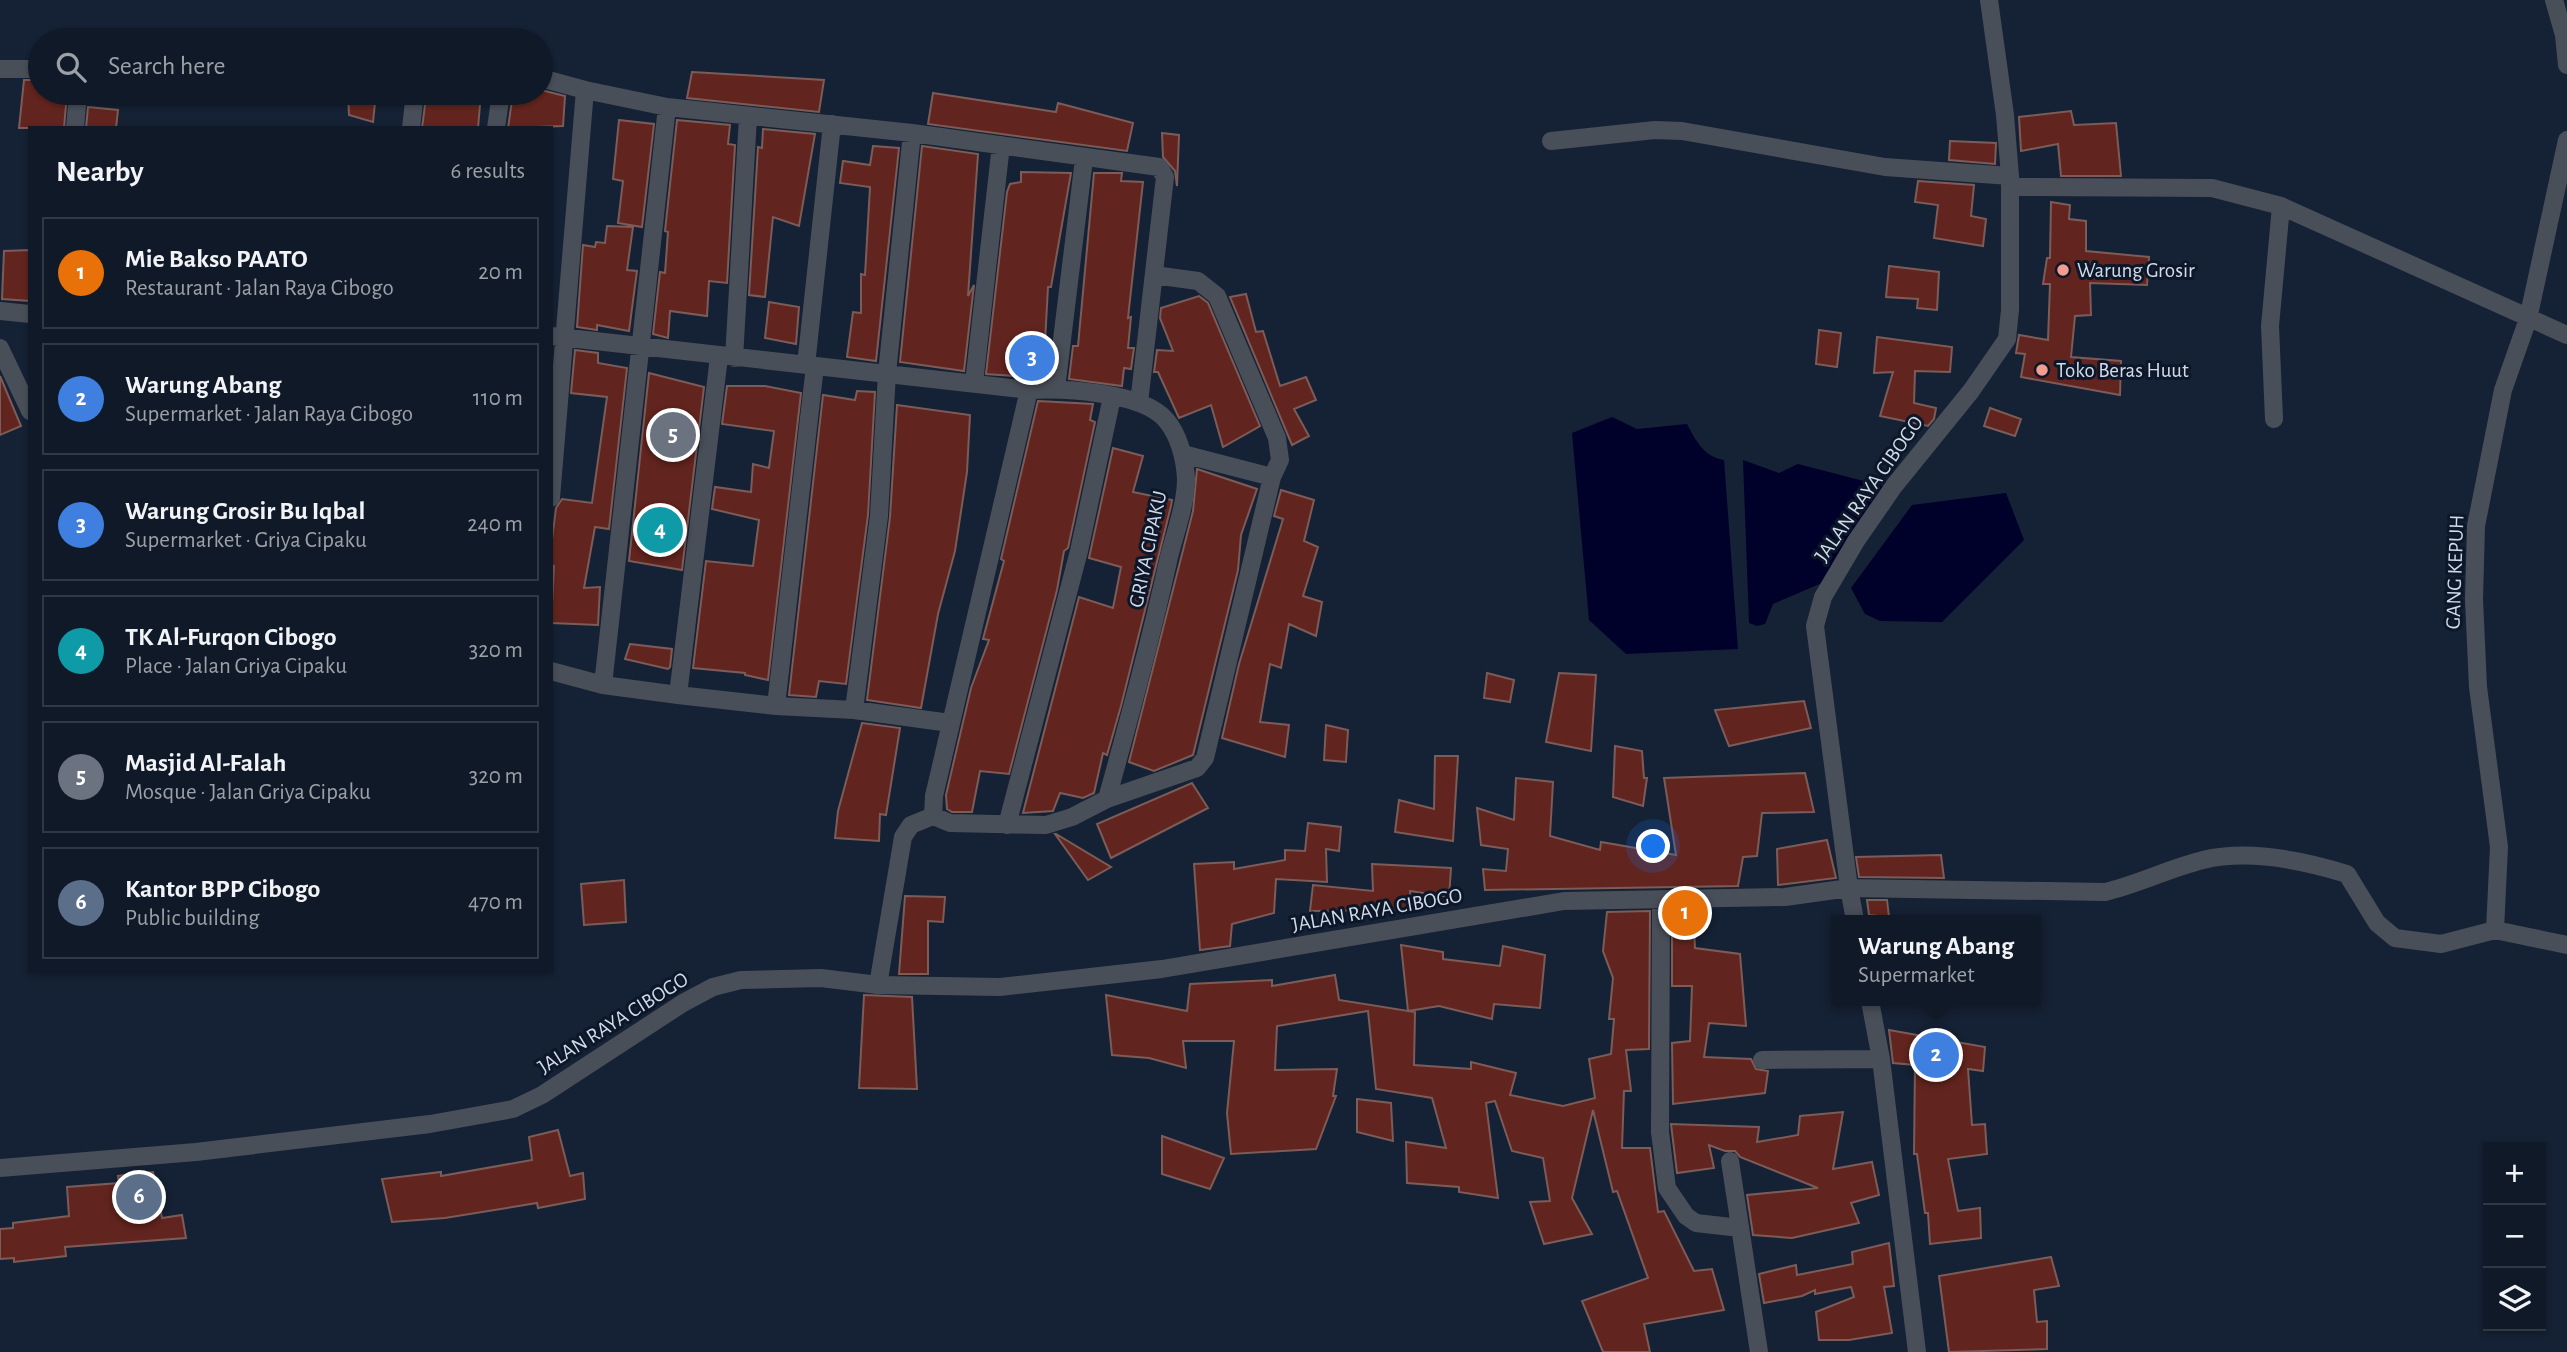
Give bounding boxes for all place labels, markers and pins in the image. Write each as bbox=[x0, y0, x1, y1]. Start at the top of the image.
place label: Warung Grosir bbox=[2077, 260, 2195, 281]
marker: Warung Grosir bbox=[2055, 262, 2071, 278]
pin: 3 bbox=[1009, 332, 1055, 384]
place label: Toko Beras Huut bbox=[2056, 360, 2189, 381]
marker: Toko Beras Huut bbox=[2034, 362, 2050, 378]
pin: 5 bbox=[650, 409, 696, 461]
pin: 4 bbox=[637, 504, 683, 556]
pin: 1 bbox=[1662, 887, 1708, 939]
pin: 2 bbox=[1913, 1029, 1959, 1081]
pin: 6 bbox=[116, 1171, 162, 1223]

